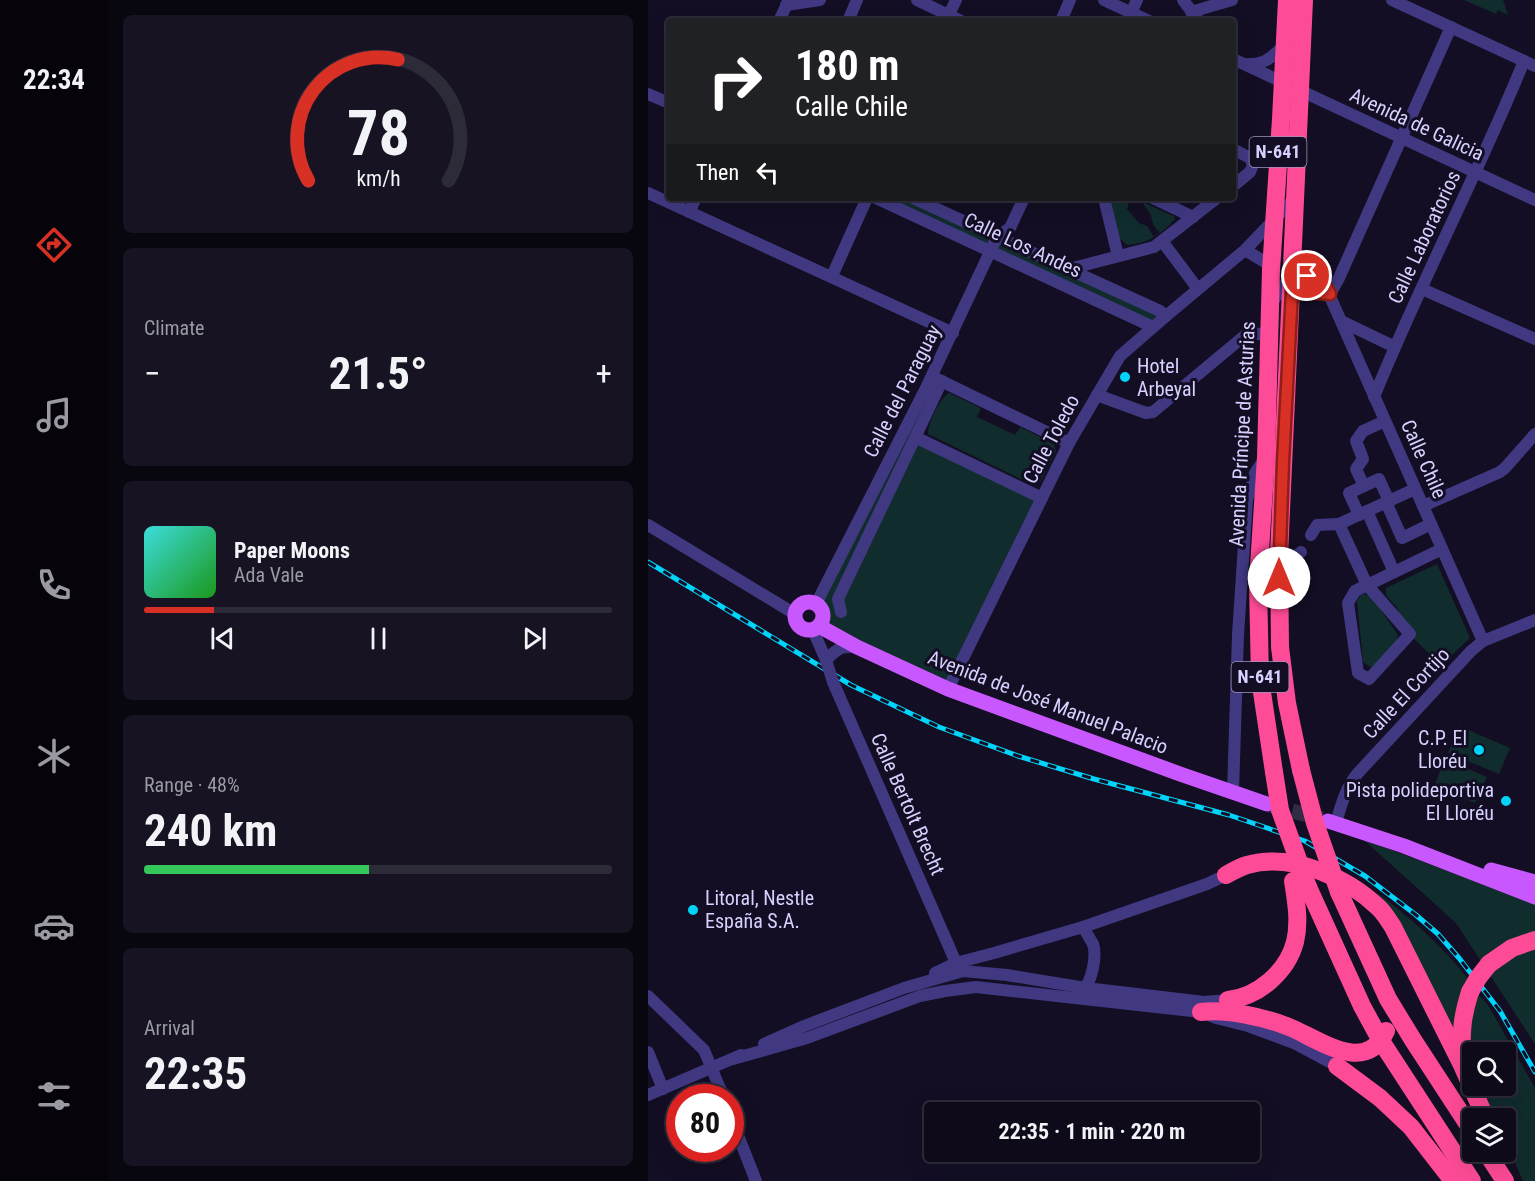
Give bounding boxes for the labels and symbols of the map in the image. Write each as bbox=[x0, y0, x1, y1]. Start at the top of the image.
street label: Avenida de Galicia bbox=[1346, 82, 1488, 166]
road number: N-641 bbox=[1250, 137, 1306, 167]
street label: Calle Laboratorios bbox=[1383, 167, 1465, 307]
street label: Calle Los Andes bbox=[960, 207, 1086, 283]
pin bbox=[1281, 250, 1332, 301]
street label: Calle del Paraguay bbox=[858, 321, 946, 461]
street label: Avenida Príncipe de Asturias bbox=[1224, 321, 1260, 547]
place label: Hotel Arbeyal bbox=[1137, 354, 1196, 401]
marker: Hotel Arbeyal bbox=[1118, 370, 1132, 384]
street label: Calle Toledo bbox=[1018, 391, 1084, 487]
street label: Calle Chile bbox=[1396, 416, 1452, 502]
position arrow bbox=[1247, 546, 1311, 610]
street label: Calle El Cortijo bbox=[1358, 642, 1454, 744]
street label: Avenida de José Manuel Palacio bbox=[925, 645, 1171, 759]
road number: N-641 bbox=[1232, 662, 1288, 692]
place label: C.P. El Lloréu bbox=[1418, 726, 1467, 773]
street label: Calle Bertolt Brecht bbox=[866, 729, 950, 879]
marker: C.P. El Lloréu bbox=[1472, 743, 1486, 757]
place label: Pista polideportiva El Lloréu bbox=[1346, 778, 1494, 825]
marker: Pista polideportiva El Lloréu bbox=[1499, 794, 1513, 808]
place label: Litoral, Nestle España S.A. bbox=[705, 886, 814, 933]
marker: Litoral, Nestle España S.A. bbox=[686, 903, 700, 917]
speed limit sign: 80 bbox=[666, 1084, 744, 1162]

